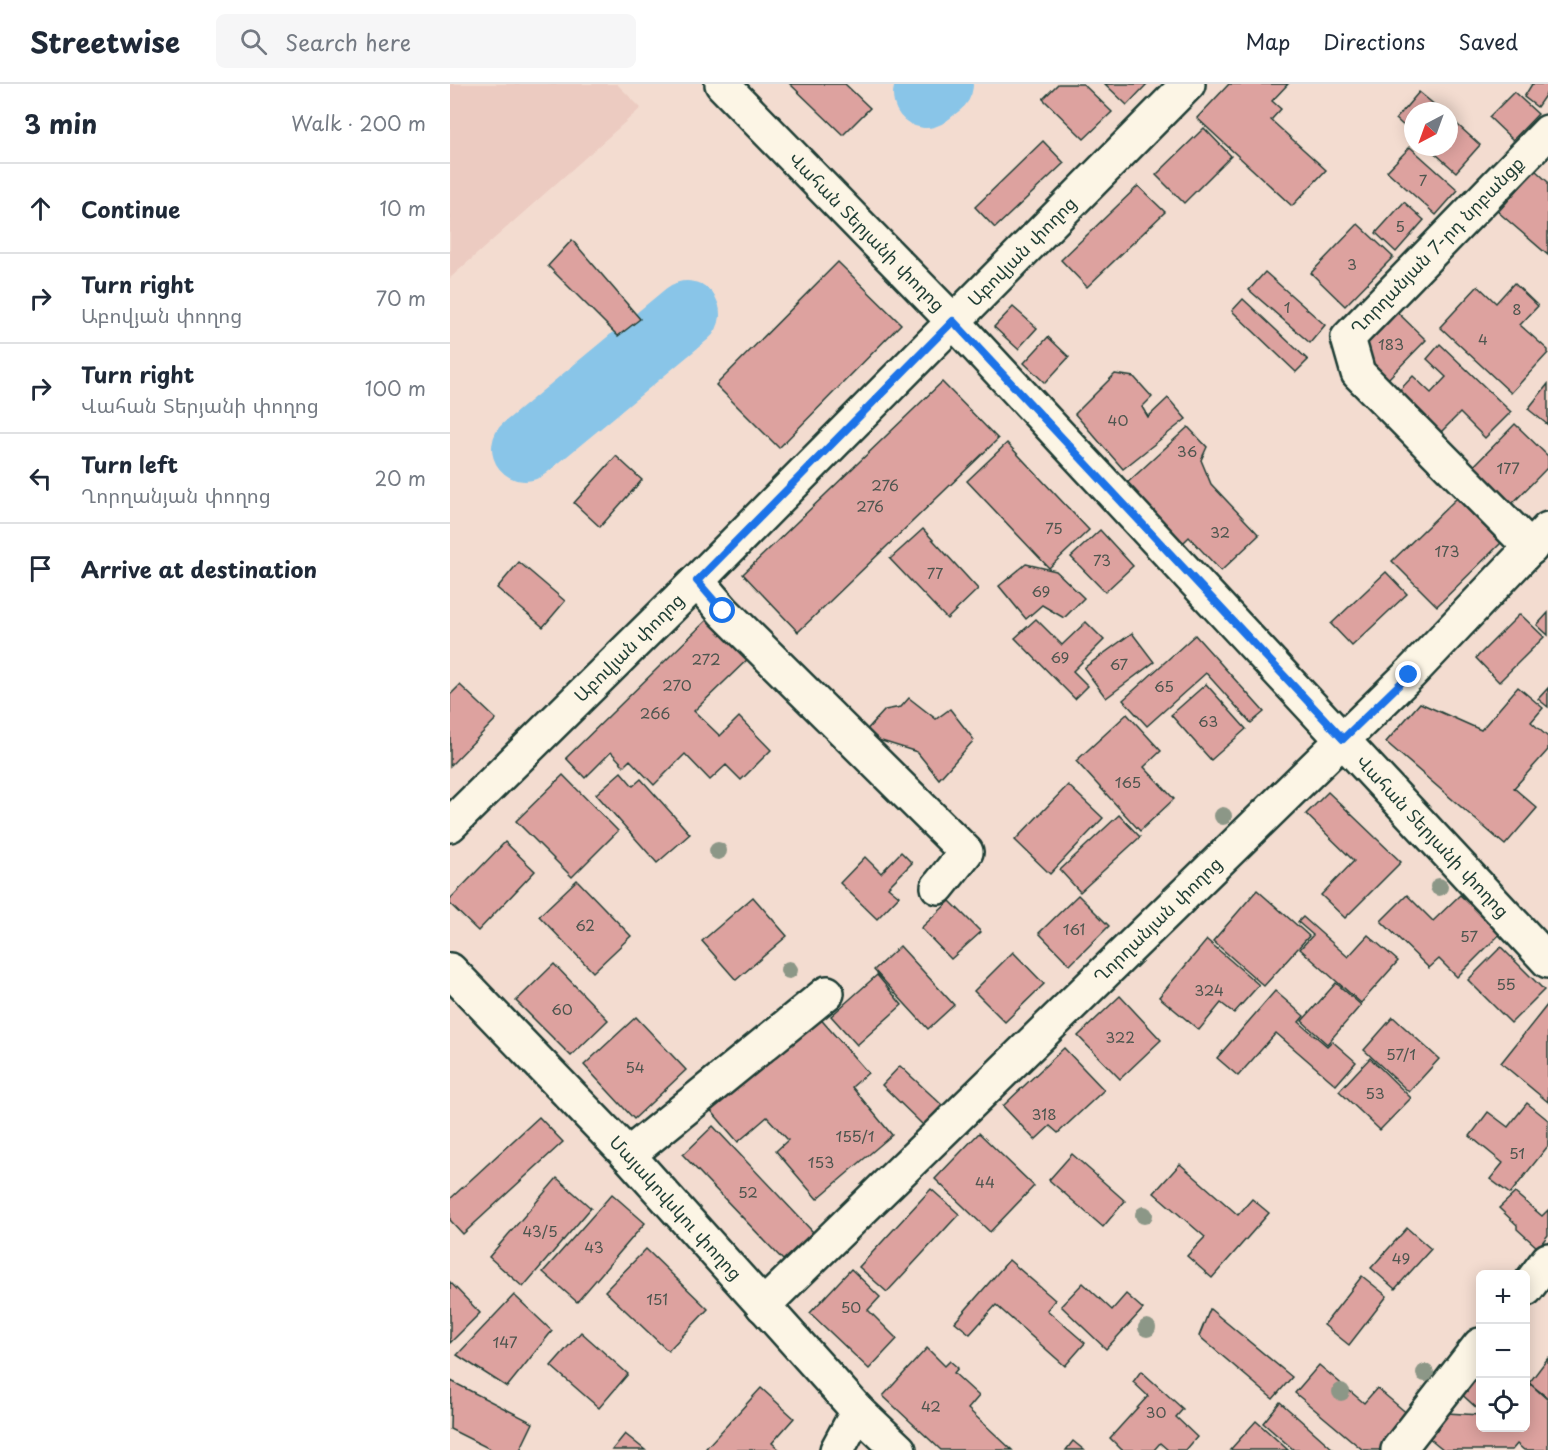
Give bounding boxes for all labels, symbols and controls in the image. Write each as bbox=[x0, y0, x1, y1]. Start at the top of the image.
search box bbox=[216, 14, 636, 68]
text: Streetwise bbox=[30, 20, 180, 63]
icon: search bbox=[237, 25, 270, 58]
text: Search here bbox=[285, 25, 411, 58]
text: Map bbox=[1245, 25, 1290, 57]
text: Directions bbox=[1323, 25, 1425, 57]
text: Saved bbox=[1458, 25, 1518, 57]
north arrow bbox=[1404, 102, 1458, 156]
text: 3 min bbox=[24, 104, 97, 143]
text: Walk · 200 m bbox=[291, 108, 426, 138]
street label: Վահան Տերյանի փողոց bbox=[783, 145, 952, 317]
street label: Ղորղանյան 7-րդ նրբանցք bbox=[1344, 150, 1529, 340]
house number: 7 bbox=[1419, 168, 1428, 191]
street label: Աբովյան փողոց bbox=[961, 190, 1082, 312]
icon: ahead bbox=[24, 192, 57, 225]
text: Continue bbox=[81, 192, 180, 225]
text: 10 m bbox=[379, 193, 426, 223]
house number: 5 bbox=[1395, 214, 1405, 237]
house number: 3 bbox=[1347, 252, 1357, 275]
text: Turn right bbox=[81, 267, 194, 300]
icon: right bbox=[24, 282, 57, 315]
text: 70 m bbox=[376, 283, 426, 313]
house number: 1 bbox=[1284, 295, 1290, 318]
house number: 8 bbox=[1512, 297, 1522, 320]
text: Աբովյան փողոց bbox=[81, 300, 242, 330]
house number: 4 bbox=[1478, 327, 1488, 350]
house number: 183 bbox=[1378, 332, 1404, 355]
text: Turn right bbox=[81, 357, 194, 390]
icon: right bbox=[24, 372, 57, 405]
text: 100 m bbox=[365, 373, 426, 403]
text: Վահան Տերյանի փողոց bbox=[81, 390, 319, 420]
house number: 40 bbox=[1108, 408, 1128, 431]
house number: 36 bbox=[1177, 439, 1197, 462]
text: Turn left bbox=[81, 447, 178, 480]
house number: 177 bbox=[1496, 456, 1520, 479]
icon: left bbox=[24, 462, 57, 495]
text: 20 m bbox=[374, 463, 426, 493]
house number: 276 bbox=[871, 473, 899, 496]
text: Ղորղանյան փողոց bbox=[81, 480, 271, 510]
house number: 276 bbox=[856, 494, 884, 517]
house number: 75 bbox=[1045, 516, 1063, 539]
house number: 32 bbox=[1210, 520, 1230, 543]
house number: 173 bbox=[1435, 539, 1460, 562]
house number: 73 bbox=[1093, 548, 1111, 571]
icon: arrive bbox=[24, 552, 57, 585]
text: Arrive at destination bbox=[81, 552, 317, 585]
house number: 77 bbox=[927, 561, 943, 584]
house number: 69 bbox=[1032, 579, 1050, 602]
street label: Աբովյան փողոց bbox=[567, 586, 689, 707]
route start bbox=[709, 597, 735, 623]
house number: 69 bbox=[1051, 645, 1069, 668]
house number: 272 bbox=[691, 647, 721, 670]
house number: 67 bbox=[1110, 652, 1129, 675]
route end bbox=[1395, 661, 1421, 687]
house number: 270 bbox=[662, 673, 692, 696]
house number: 65 bbox=[1154, 674, 1174, 697]
house number: 266 bbox=[640, 701, 670, 724]
house number: 63 bbox=[1198, 709, 1218, 732]
street label: Վահան Տերյանի փողոց bbox=[1351, 748, 1516, 923]
house number: 165 bbox=[1115, 770, 1141, 793]
street label: Ղորղանյան փողոց bbox=[1086, 850, 1227, 989]
house number: 62 bbox=[575, 913, 595, 936]
house number: 161 bbox=[1063, 917, 1085, 940]
house number: 57 bbox=[1460, 924, 1478, 947]
house number: 55 bbox=[1496, 972, 1516, 995]
house number: 324 bbox=[1194, 978, 1224, 1001]
house number: 60 bbox=[551, 997, 573, 1020]
house number: 322 bbox=[1105, 1025, 1135, 1048]
house number: 57/1 bbox=[1386, 1042, 1416, 1065]
house number: 54 bbox=[625, 1055, 645, 1078]
house number: 53 bbox=[1365, 1081, 1385, 1104]
house number: 318 bbox=[1031, 1102, 1057, 1125]
house number: 155/1 bbox=[836, 1124, 874, 1147]
street label: Մայակովսկու փողոց bbox=[604, 1129, 749, 1286]
house number: 51 bbox=[1509, 1141, 1525, 1164]
house number: 153 bbox=[808, 1150, 834, 1173]
house number: 44 bbox=[975, 1170, 995, 1193]
house number: 52 bbox=[738, 1180, 758, 1203]
house number: 43/5 bbox=[522, 1219, 558, 1242]
house number: 43 bbox=[584, 1235, 604, 1258]
house number: 49 bbox=[1392, 1246, 1410, 1269]
map controls bbox=[1476, 1270, 1530, 1432]
button: + bbox=[1476, 1270, 1530, 1324]
house number: 151 bbox=[646, 1287, 668, 1310]
house number: 50 bbox=[841, 1295, 861, 1318]
button: − bbox=[1476, 1324, 1530, 1378]
house number: 147 bbox=[493, 1330, 518, 1353]
button: locate bbox=[1476, 1378, 1530, 1432]
house number: 42 bbox=[921, 1394, 941, 1417]
house number: 30 bbox=[1146, 1400, 1166, 1423]

